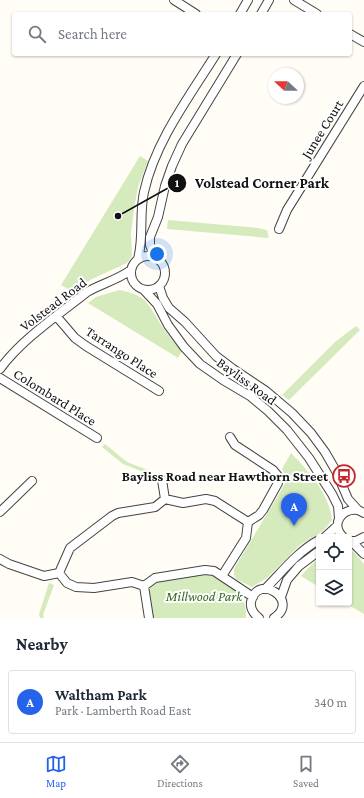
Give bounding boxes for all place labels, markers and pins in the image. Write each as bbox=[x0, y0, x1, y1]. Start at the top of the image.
callout: Volstead Corner Park bbox=[167, 169, 337, 196]
bus stop icon: Bayliss Road near Hawthorn Street bbox=[331, 463, 357, 489]
place label: Bayliss Road near Hawthorn Street bbox=[122, 468, 329, 484]
pin: A bbox=[281, 493, 307, 526]

